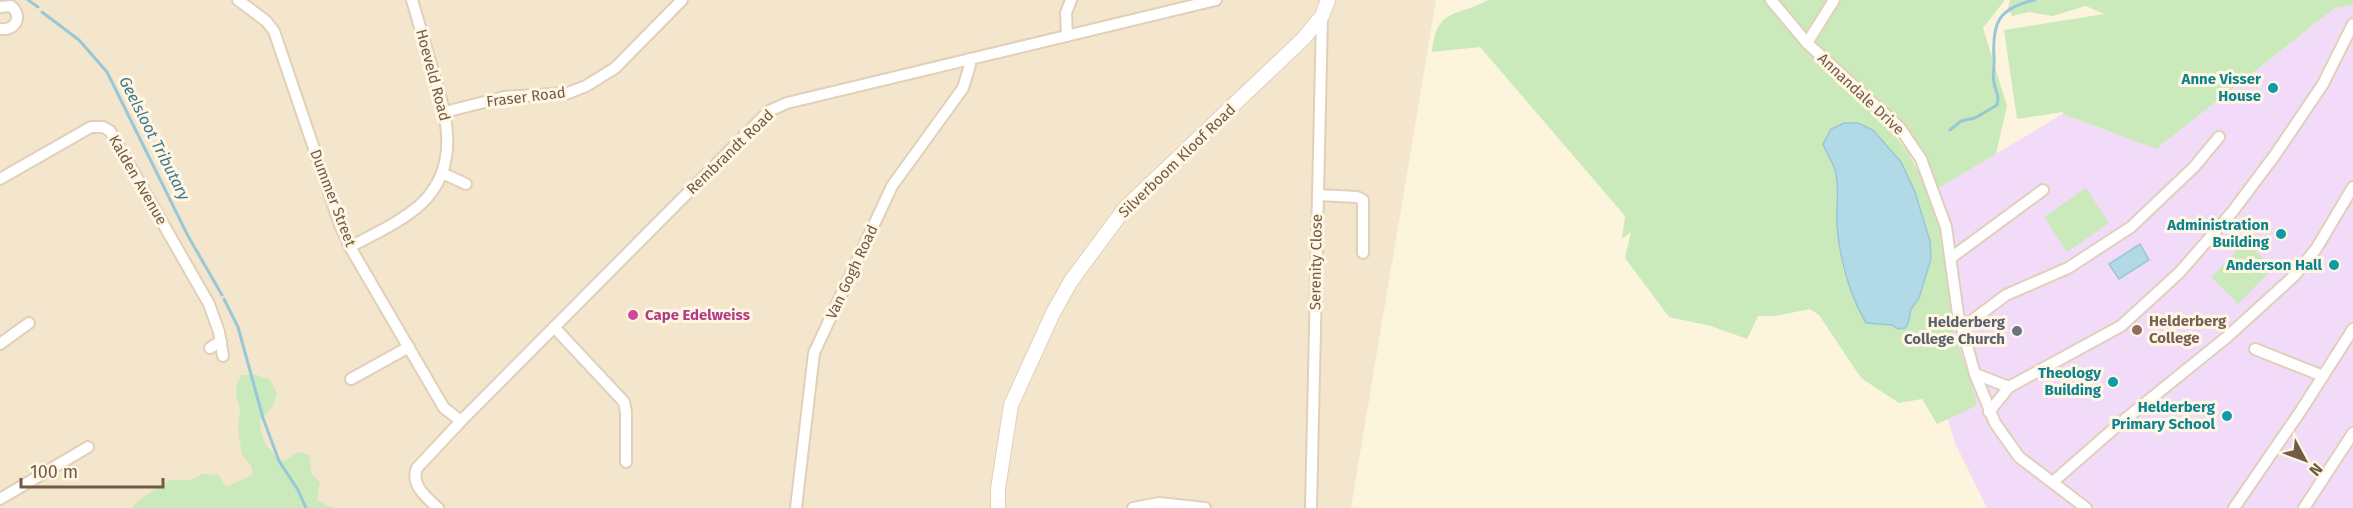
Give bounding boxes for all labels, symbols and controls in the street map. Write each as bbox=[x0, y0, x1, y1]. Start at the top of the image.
street label: Hoeveld Road bbox=[412, 27, 454, 123]
street label: Annandale Drive bbox=[1814, 49, 1908, 139]
place label: Anne Visser House bbox=[2181, 70, 2262, 105]
water label: Geelsloot Tributary bbox=[115, 73, 195, 204]
marker: Anne Visser House bbox=[2266, 81, 2280, 95]
street label: Fraser Road bbox=[485, 83, 567, 111]
street label: Silverboom Kloof Road bbox=[1115, 101, 1239, 221]
street label: Rembrandt Road bbox=[683, 106, 777, 198]
street label: Kalden Avenue bbox=[105, 132, 171, 228]
street label: Dummer Street bbox=[306, 147, 360, 250]
street label: Serenity Close bbox=[1306, 214, 1326, 310]
place label: Administration Building bbox=[2166, 216, 2270, 251]
street label: Van Gogh Road bbox=[822, 222, 882, 322]
marker: Administration Building bbox=[2274, 227, 2288, 241]
place label: Anderson Hall bbox=[2225, 256, 2323, 274]
marker: Anderson Hall bbox=[2327, 258, 2341, 272]
place label: Cape Edelweiss bbox=[645, 306, 750, 324]
marker: Cape Edelweiss bbox=[626, 308, 640, 322]
place label: Helderberg College bbox=[2149, 312, 2227, 347]
place label: Helderberg College Church bbox=[1904, 313, 2006, 348]
marker: Helderberg College bbox=[2130, 323, 2144, 337]
marker: Helderberg College Church bbox=[2010, 324, 2024, 338]
place label: Theology Building bbox=[2038, 364, 2102, 399]
marker: Theology Building bbox=[2106, 375, 2120, 389]
place label: Helderberg Primary School bbox=[2111, 398, 2216, 433]
marker: Helderberg Primary School bbox=[2220, 409, 2234, 423]
north arrow bbox=[2275, 430, 2335, 490]
scale bar bbox=[21, 451, 164, 489]
text: N bbox=[2305, 459, 2327, 480]
text: 100 m bbox=[30, 461, 78, 483]

